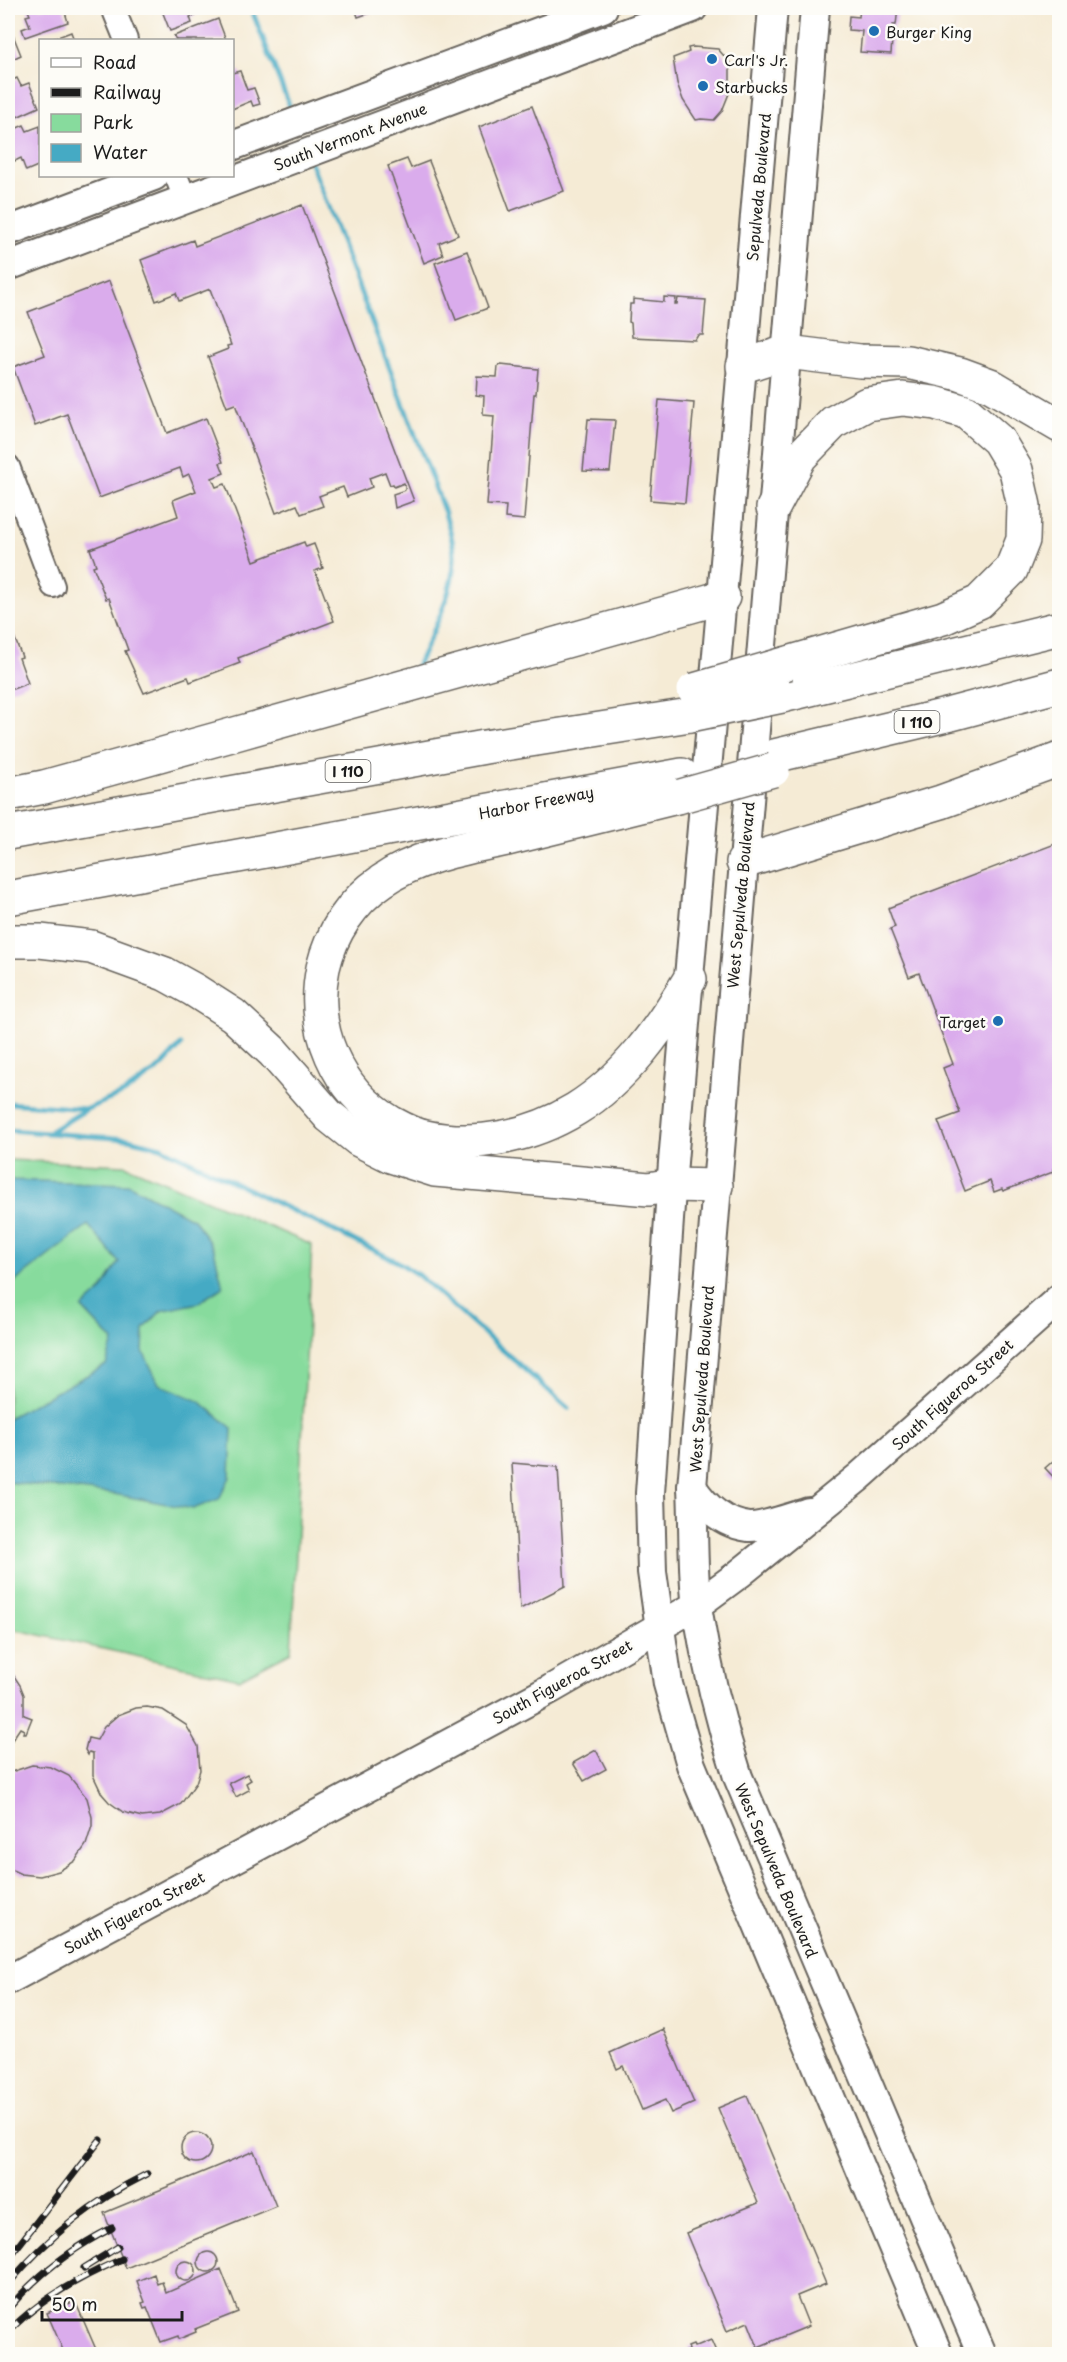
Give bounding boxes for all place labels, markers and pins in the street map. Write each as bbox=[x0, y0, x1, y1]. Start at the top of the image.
place label: Burger King bbox=[886, 20, 972, 43]
marker: Burger King bbox=[867, 24, 881, 38]
place label: Carl's Jr. bbox=[724, 48, 789, 71]
marker: Carl's Jr. bbox=[705, 52, 719, 66]
place label: Starbucks bbox=[715, 75, 788, 98]
marker: Starbucks bbox=[696, 79, 710, 93]
place label: Target bbox=[940, 1010, 986, 1033]
marker: Target bbox=[991, 1014, 1005, 1028]

